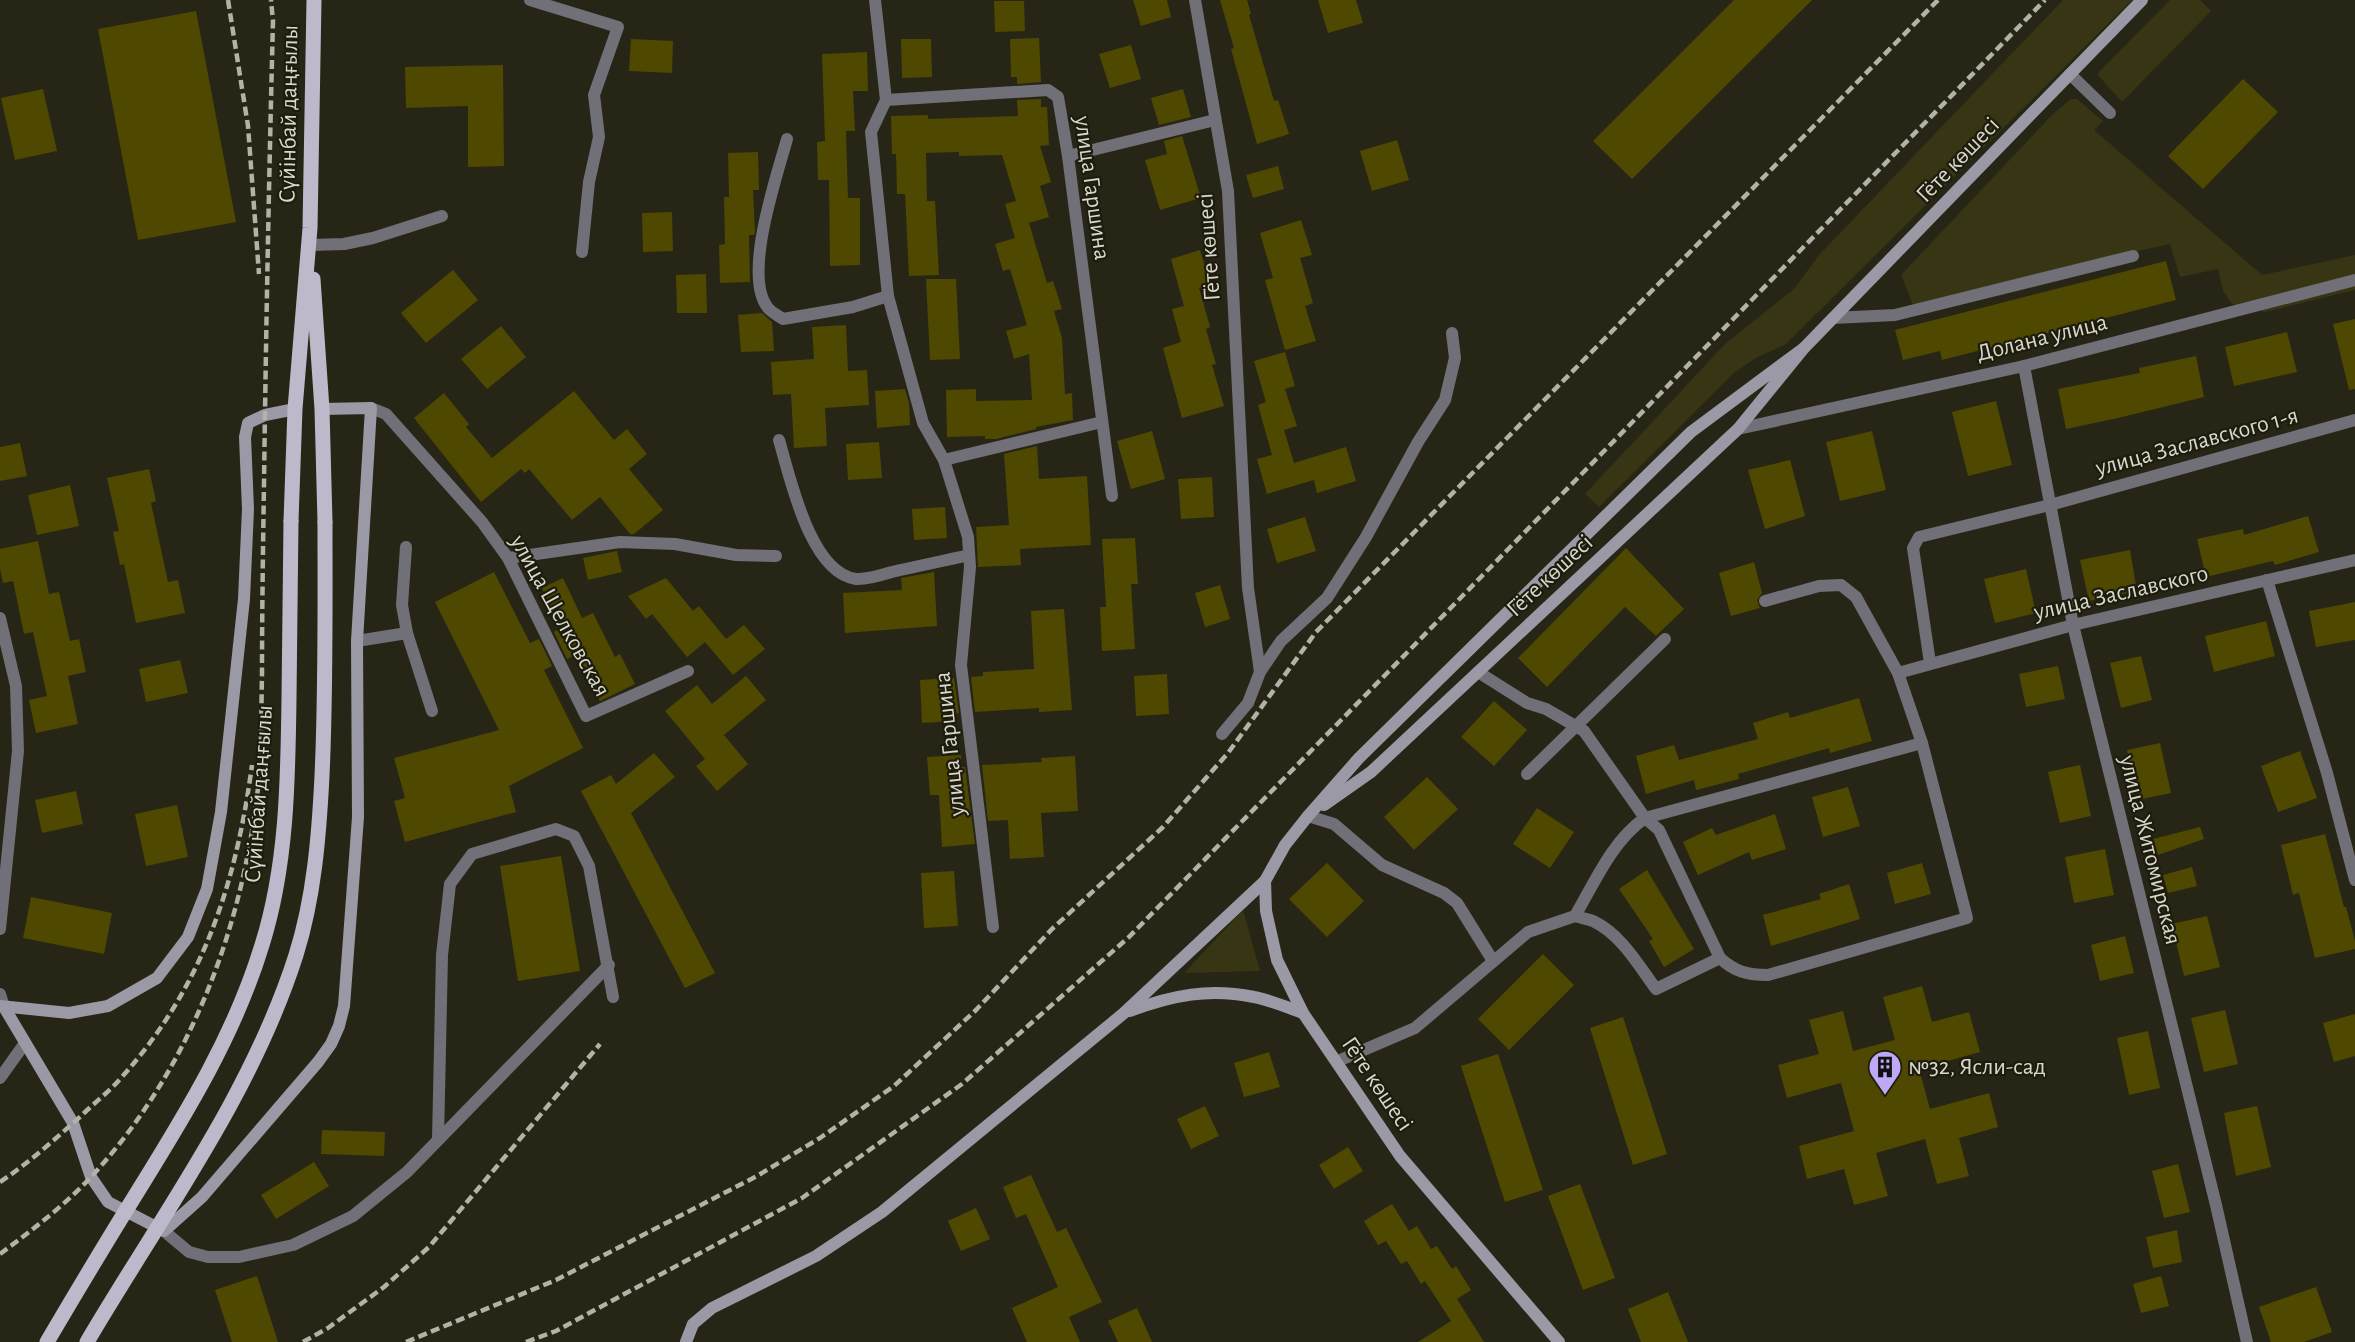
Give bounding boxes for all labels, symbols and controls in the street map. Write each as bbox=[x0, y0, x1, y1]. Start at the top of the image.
street label: Сүйінбай даңғылы bbox=[275, 25, 303, 203]
street label: улица Гаршина bbox=[1070, 113, 1114, 262]
street label: Гёте көшесі bbox=[1912, 113, 2004, 207]
street label: Гёте көшесі bbox=[1193, 192, 1225, 302]
street label: Долана улица bbox=[1974, 310, 2110, 366]
street label: улица Заславского 1-я bbox=[2092, 403, 2301, 481]
street label: улица Щелковская bbox=[505, 530, 614, 701]
street label: Гёте көшесі bbox=[1502, 530, 1598, 622]
street label: улица Заславского bbox=[2031, 561, 2210, 625]
street label: улица Гаршина bbox=[930, 670, 970, 819]
street label: Сүйінбай даңғылы bbox=[241, 704, 277, 884]
street label: улица Житомирская bbox=[2115, 752, 2185, 947]
street label: Гёте көшесі bbox=[1337, 1033, 1417, 1135]
building icon: №32, Ясли-сад bbox=[1867, 1049, 1903, 1096]
place label: №32, Ясли-сад bbox=[1908, 1055, 2046, 1079]

